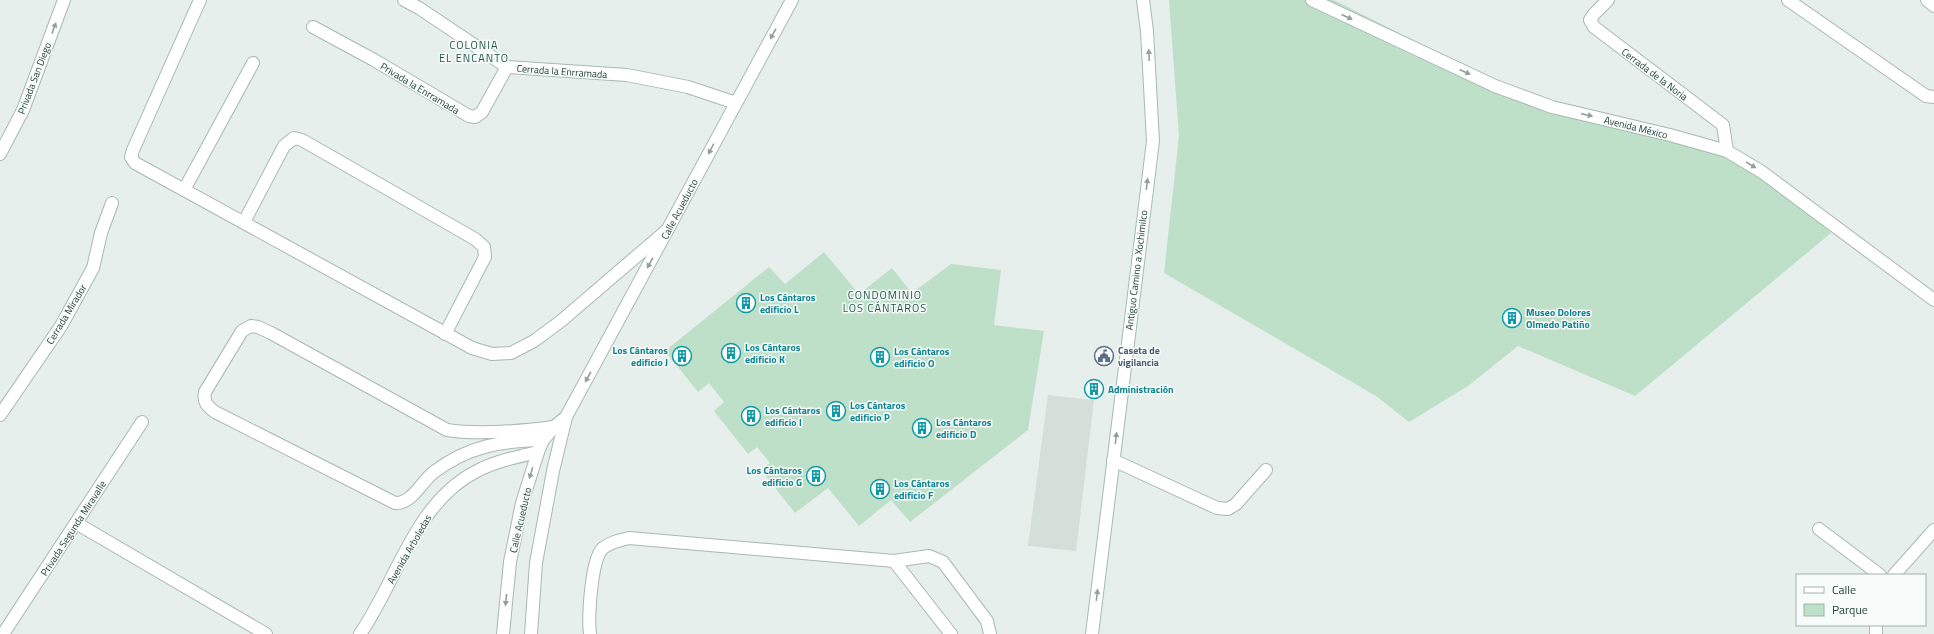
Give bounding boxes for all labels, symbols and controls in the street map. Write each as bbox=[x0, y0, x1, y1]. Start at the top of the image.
one-way arrow bbox=[1341, 14, 1353, 20]
one-way arrow bbox=[51, 22, 57, 34]
one-way arrow bbox=[770, 28, 776, 40]
district label: COLONIA EL ENCANTO bbox=[439, 37, 509, 66]
street label: Privada San Diego bbox=[14, 40, 55, 116]
street label: Cerrada de la Noria bbox=[1618, 44, 1691, 104]
one-way arrow bbox=[1145, 49, 1152, 61]
street label: Privada la Enrramada bbox=[377, 59, 462, 118]
street label: Cerrada la Enrramada bbox=[516, 61, 608, 82]
one-way arrow bbox=[1459, 69, 1471, 75]
one-way arrow bbox=[1582, 112, 1594, 118]
street label: Avenida México bbox=[1602, 112, 1669, 143]
one-way arrow bbox=[708, 143, 715, 155]
one-way arrow bbox=[1745, 162, 1757, 169]
street label: Calle Acueducto bbox=[657, 176, 702, 242]
one-way arrow bbox=[1144, 178, 1150, 190]
street label: Antiguo Camino a Xochimilco bbox=[1122, 209, 1151, 331]
one-way arrow bbox=[647, 257, 653, 269]
street label: Cerrada Mirador bbox=[43, 281, 91, 347]
district label: CONDOMINIO LOS CÁNTAROS bbox=[843, 287, 927, 316]
place label: Los Cántaros edificio L bbox=[760, 290, 816, 317]
building icon: Los Cántaros edificio L bbox=[735, 292, 757, 314]
place label: Museo Dolores Olmedo Patiño bbox=[1526, 305, 1591, 332]
building icon: Museo Dolores Olmedo Patiño bbox=[1501, 307, 1523, 329]
place label: Los Cántaros edificio K bbox=[745, 340, 801, 367]
building icon: Los Cántaros edificio K bbox=[720, 342, 742, 364]
place label: Los Cántaros edificio J bbox=[612, 343, 668, 370]
place label: Caseta de vigilancia bbox=[1118, 343, 1160, 370]
place label: Los Cántaros edificio O bbox=[894, 344, 950, 371]
building icon: Los Cántaros edificio J bbox=[671, 345, 693, 367]
public building icon: Caseta de vigilancia bbox=[1093, 345, 1115, 367]
building icon: Los Cántaros edificio O bbox=[869, 346, 891, 368]
one-way arrow bbox=[584, 372, 591, 383]
building icon: Administración bbox=[1083, 378, 1105, 400]
place label: Administración bbox=[1108, 382, 1174, 397]
place label: Los Cántaros edificio P bbox=[850, 398, 906, 425]
building icon: Los Cántaros edificio P bbox=[825, 400, 847, 422]
place label: Los Cántaros edificio I bbox=[765, 403, 821, 430]
building icon: Los Cántaros edificio I bbox=[740, 405, 762, 427]
place label: Los Cántaros edificio D bbox=[936, 415, 992, 442]
building icon: Los Cántaros edificio D bbox=[911, 417, 933, 439]
one-way arrow bbox=[1113, 432, 1119, 445]
place label: Los Cántaros edificio G bbox=[746, 463, 802, 490]
building icon: Los Cántaros edificio G bbox=[805, 465, 827, 487]
one-way arrow bbox=[528, 467, 534, 479]
place label: Los Cántaros edificio F bbox=[894, 476, 950, 503]
street label: Privada Segunda Miravalle bbox=[37, 478, 110, 579]
building icon: Los Cántaros edificio F bbox=[869, 478, 891, 500]
street label: Calle Acueducto bbox=[506, 486, 535, 554]
street label: Avenida Arboledas bbox=[383, 511, 436, 587]
legend bbox=[1796, 574, 1926, 626]
text: Calle bbox=[1832, 580, 1856, 599]
one-way arrow bbox=[1094, 589, 1100, 601]
one-way arrow bbox=[503, 594, 509, 606]
text: Parque bbox=[1832, 600, 1868, 619]

